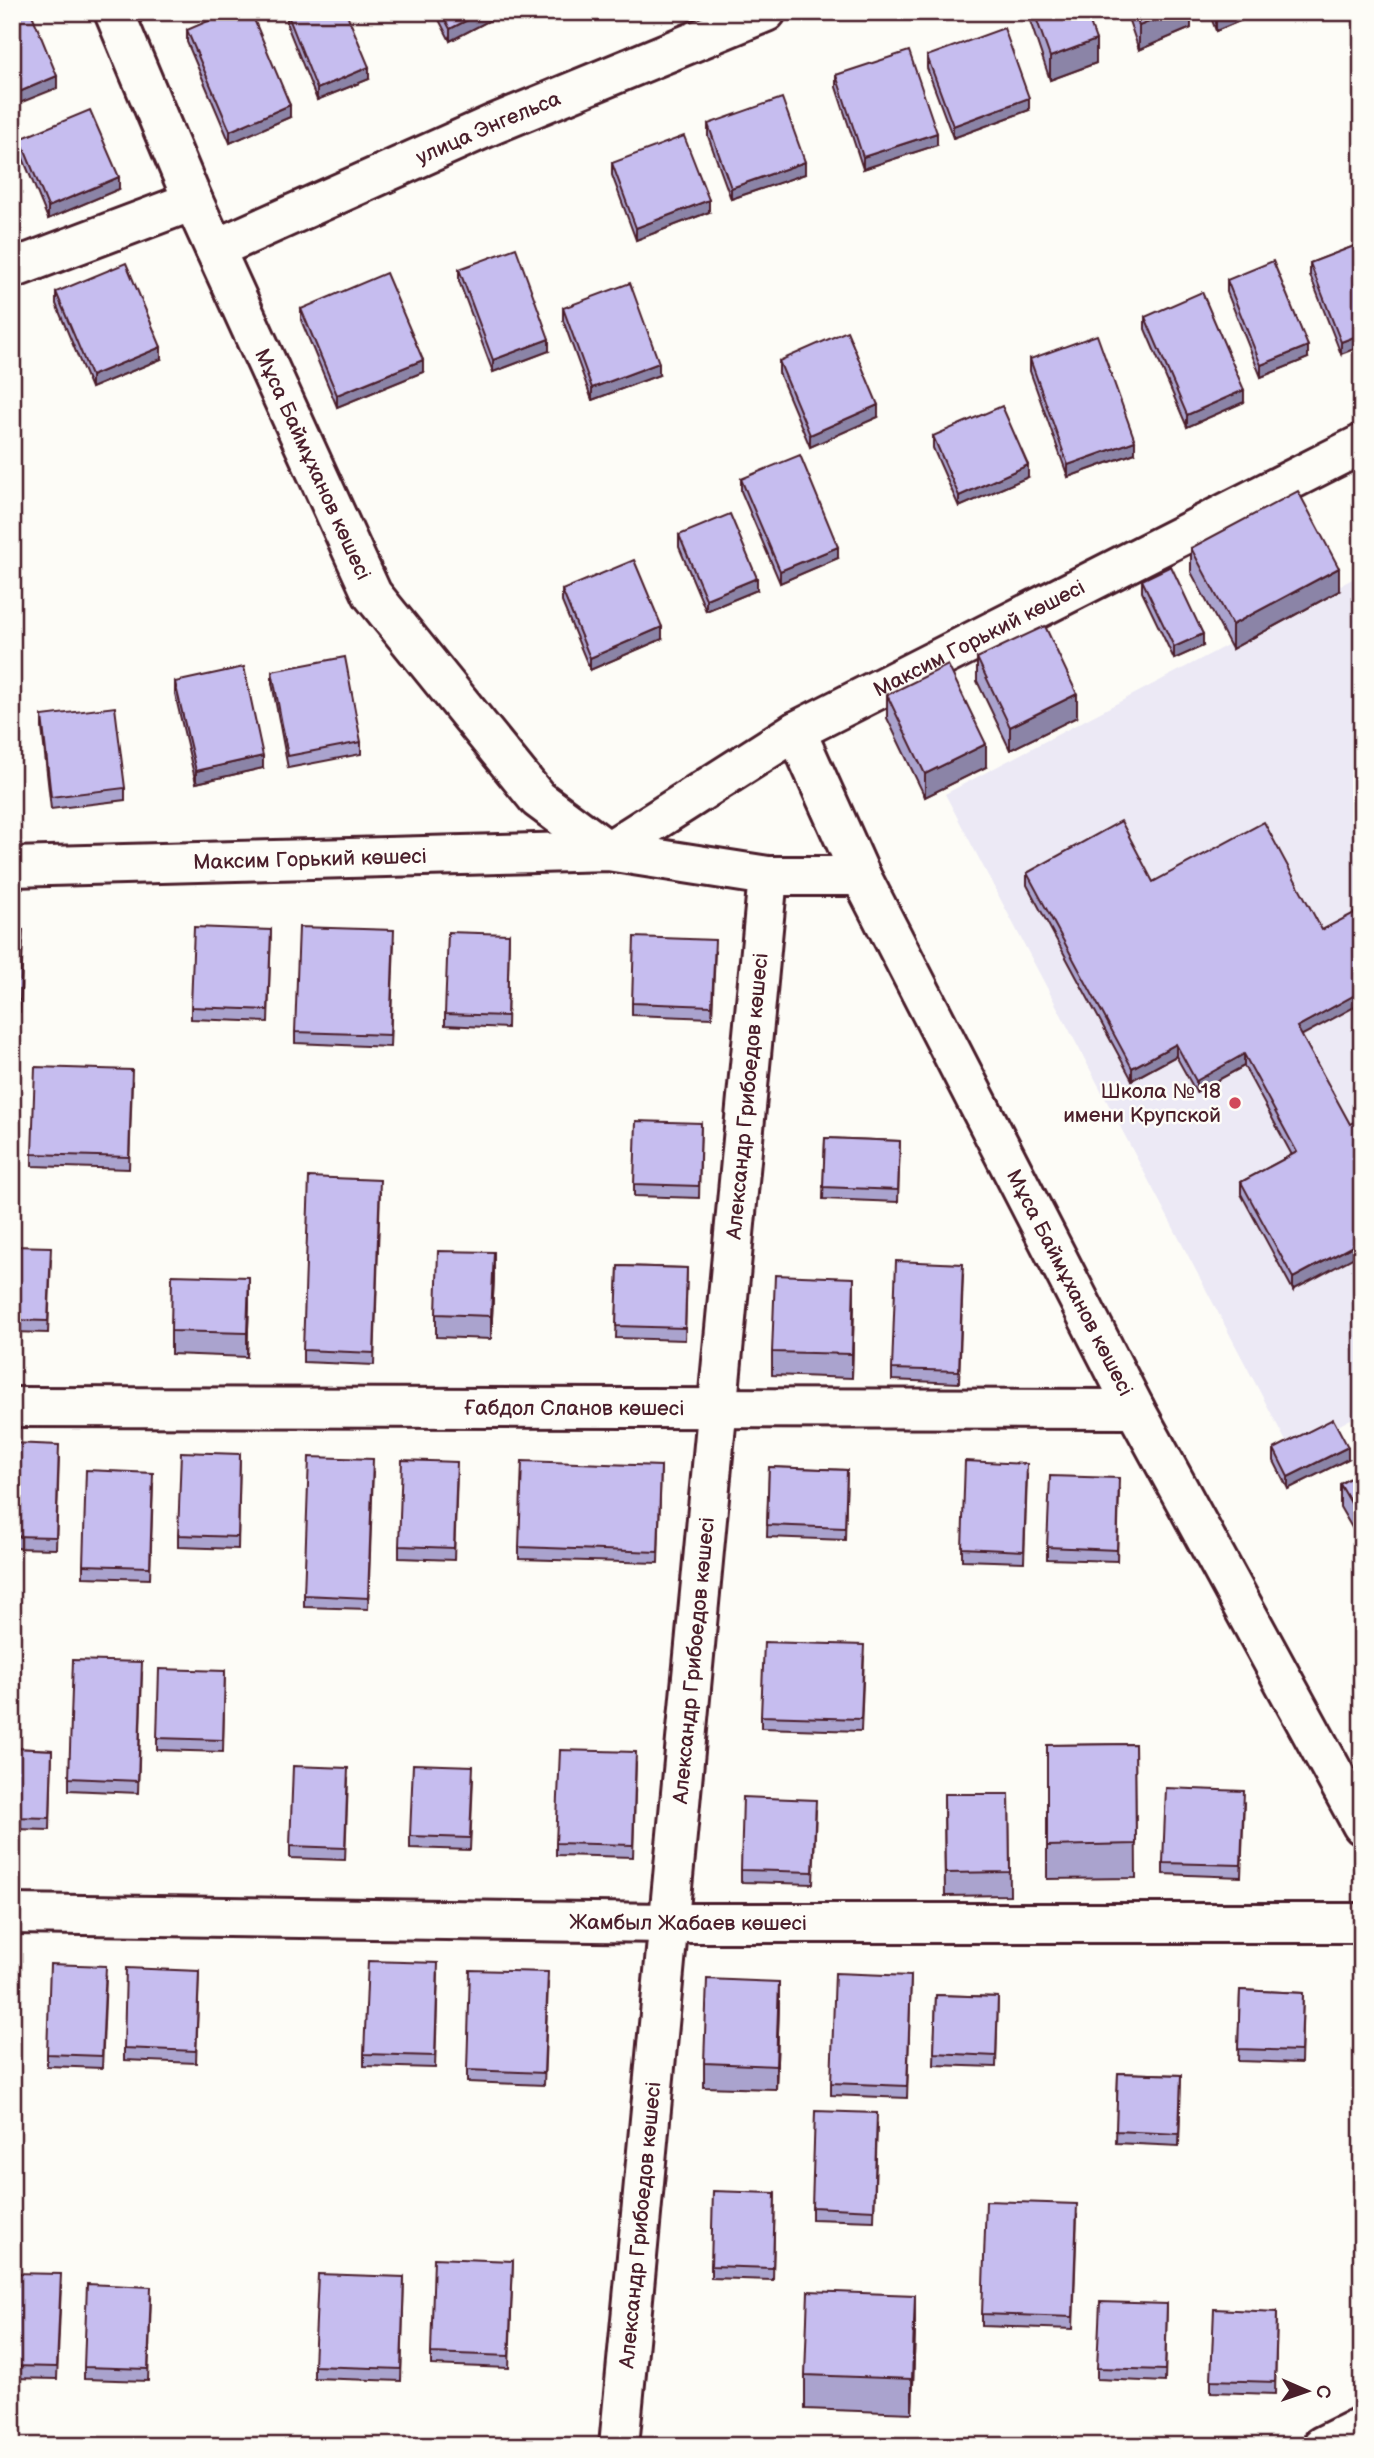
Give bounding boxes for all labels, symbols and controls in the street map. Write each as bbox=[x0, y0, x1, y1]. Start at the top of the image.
street label: улица Энгельса bbox=[412, 86, 565, 170]
street label: Мұса Баймұханов көшесі bbox=[249, 345, 376, 584]
street label: Максим Горький көшесі bbox=[869, 575, 1089, 703]
street label: Максим Горький көшесі bbox=[193, 844, 427, 875]
street label: Александр Грибоедов көшесі bbox=[721, 952, 774, 1242]
place label: Школа № 18 имени Крупской bbox=[1063, 1079, 1221, 1128]
marker: Школа № 18 имени Крупской bbox=[1227, 1095, 1243, 1111]
street label: Мұса Баймұханов көшесі bbox=[1001, 1165, 1138, 1400]
street label: Ғабдол Сланов көшесі bbox=[464, 1396, 684, 1421]
street label: Александр Грибоедов көшесі bbox=[668, 1516, 720, 1806]
street label: Жамбыл Жабаев көшесі bbox=[569, 1910, 807, 1936]
street label: Александр Грибоедов көшесі bbox=[614, 2081, 667, 2370]
north arrow bbox=[1272, 2356, 1342, 2426]
text: С bbox=[1311, 2385, 1334, 2399]

